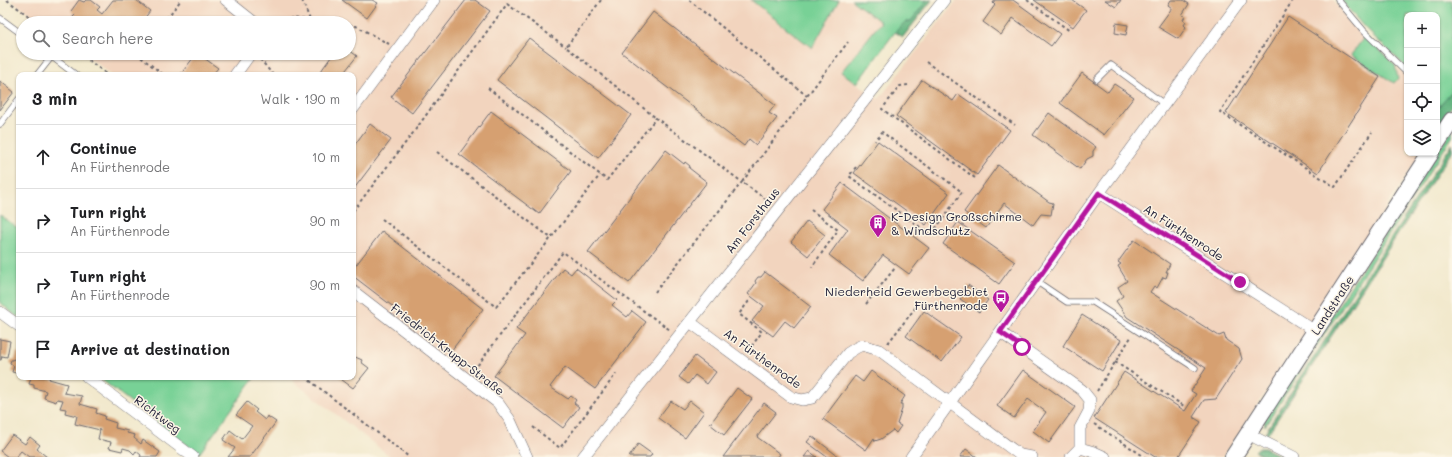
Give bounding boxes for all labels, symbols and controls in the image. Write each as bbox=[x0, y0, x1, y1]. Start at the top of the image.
map controls bbox=[1404, 12, 1440, 156]
button: + bbox=[1404, 12, 1440, 48]
search box bbox=[16, 16, 356, 60]
icon: search bbox=[30, 27, 52, 49]
text: Search here bbox=[62, 28, 153, 48]
button: − bbox=[1404, 48, 1440, 84]
button: locate bbox=[1404, 84, 1440, 120]
text: 3 min bbox=[32, 87, 77, 109]
text: Walk · 190 m bbox=[260, 90, 340, 107]
button: layers bbox=[1404, 120, 1440, 156]
text: Continue bbox=[70, 138, 137, 158]
icon: ahead bbox=[32, 146, 54, 168]
text: 10 m bbox=[312, 148, 340, 165]
text: An Fürthenrode bbox=[70, 158, 170, 175]
street label: Am Forsthaus bbox=[721, 184, 783, 256]
street label: An Fürthenrode bbox=[1141, 200, 1227, 264]
text: Turn right bbox=[70, 202, 147, 222]
place label: K-Design Großschirme & Windschutz bbox=[891, 208, 1022, 238]
icon: right bbox=[32, 210, 54, 232]
text: 90 m bbox=[310, 212, 340, 229]
building icon: K-Design Großschirme & Windschutz bbox=[868, 213, 888, 238]
text: An Fürthenrode bbox=[70, 222, 170, 239]
text: Turn right bbox=[70, 266, 147, 286]
street label: Landstraße bbox=[1307, 272, 1357, 338]
route end bbox=[1231, 273, 1249, 291]
icon: right bbox=[32, 274, 54, 296]
text: 90 m bbox=[310, 276, 340, 293]
place label: Niederheid Gewerbegebiet Fürthenrode bbox=[825, 283, 988, 313]
text: An Fürthenrode bbox=[70, 286, 170, 303]
bus stop icon: Niederheid Gewerbegebiet Fürthenrode bbox=[991, 288, 1011, 313]
street label: Friedrich-Krupp-Straße bbox=[388, 299, 508, 399]
street label: An Fürthenrode bbox=[721, 324, 805, 392]
icon: arrive bbox=[32, 338, 54, 360]
route start bbox=[1013, 338, 1031, 356]
text: Arrive at destination bbox=[70, 339, 230, 359]
street label: Richtweg bbox=[132, 391, 184, 437]

